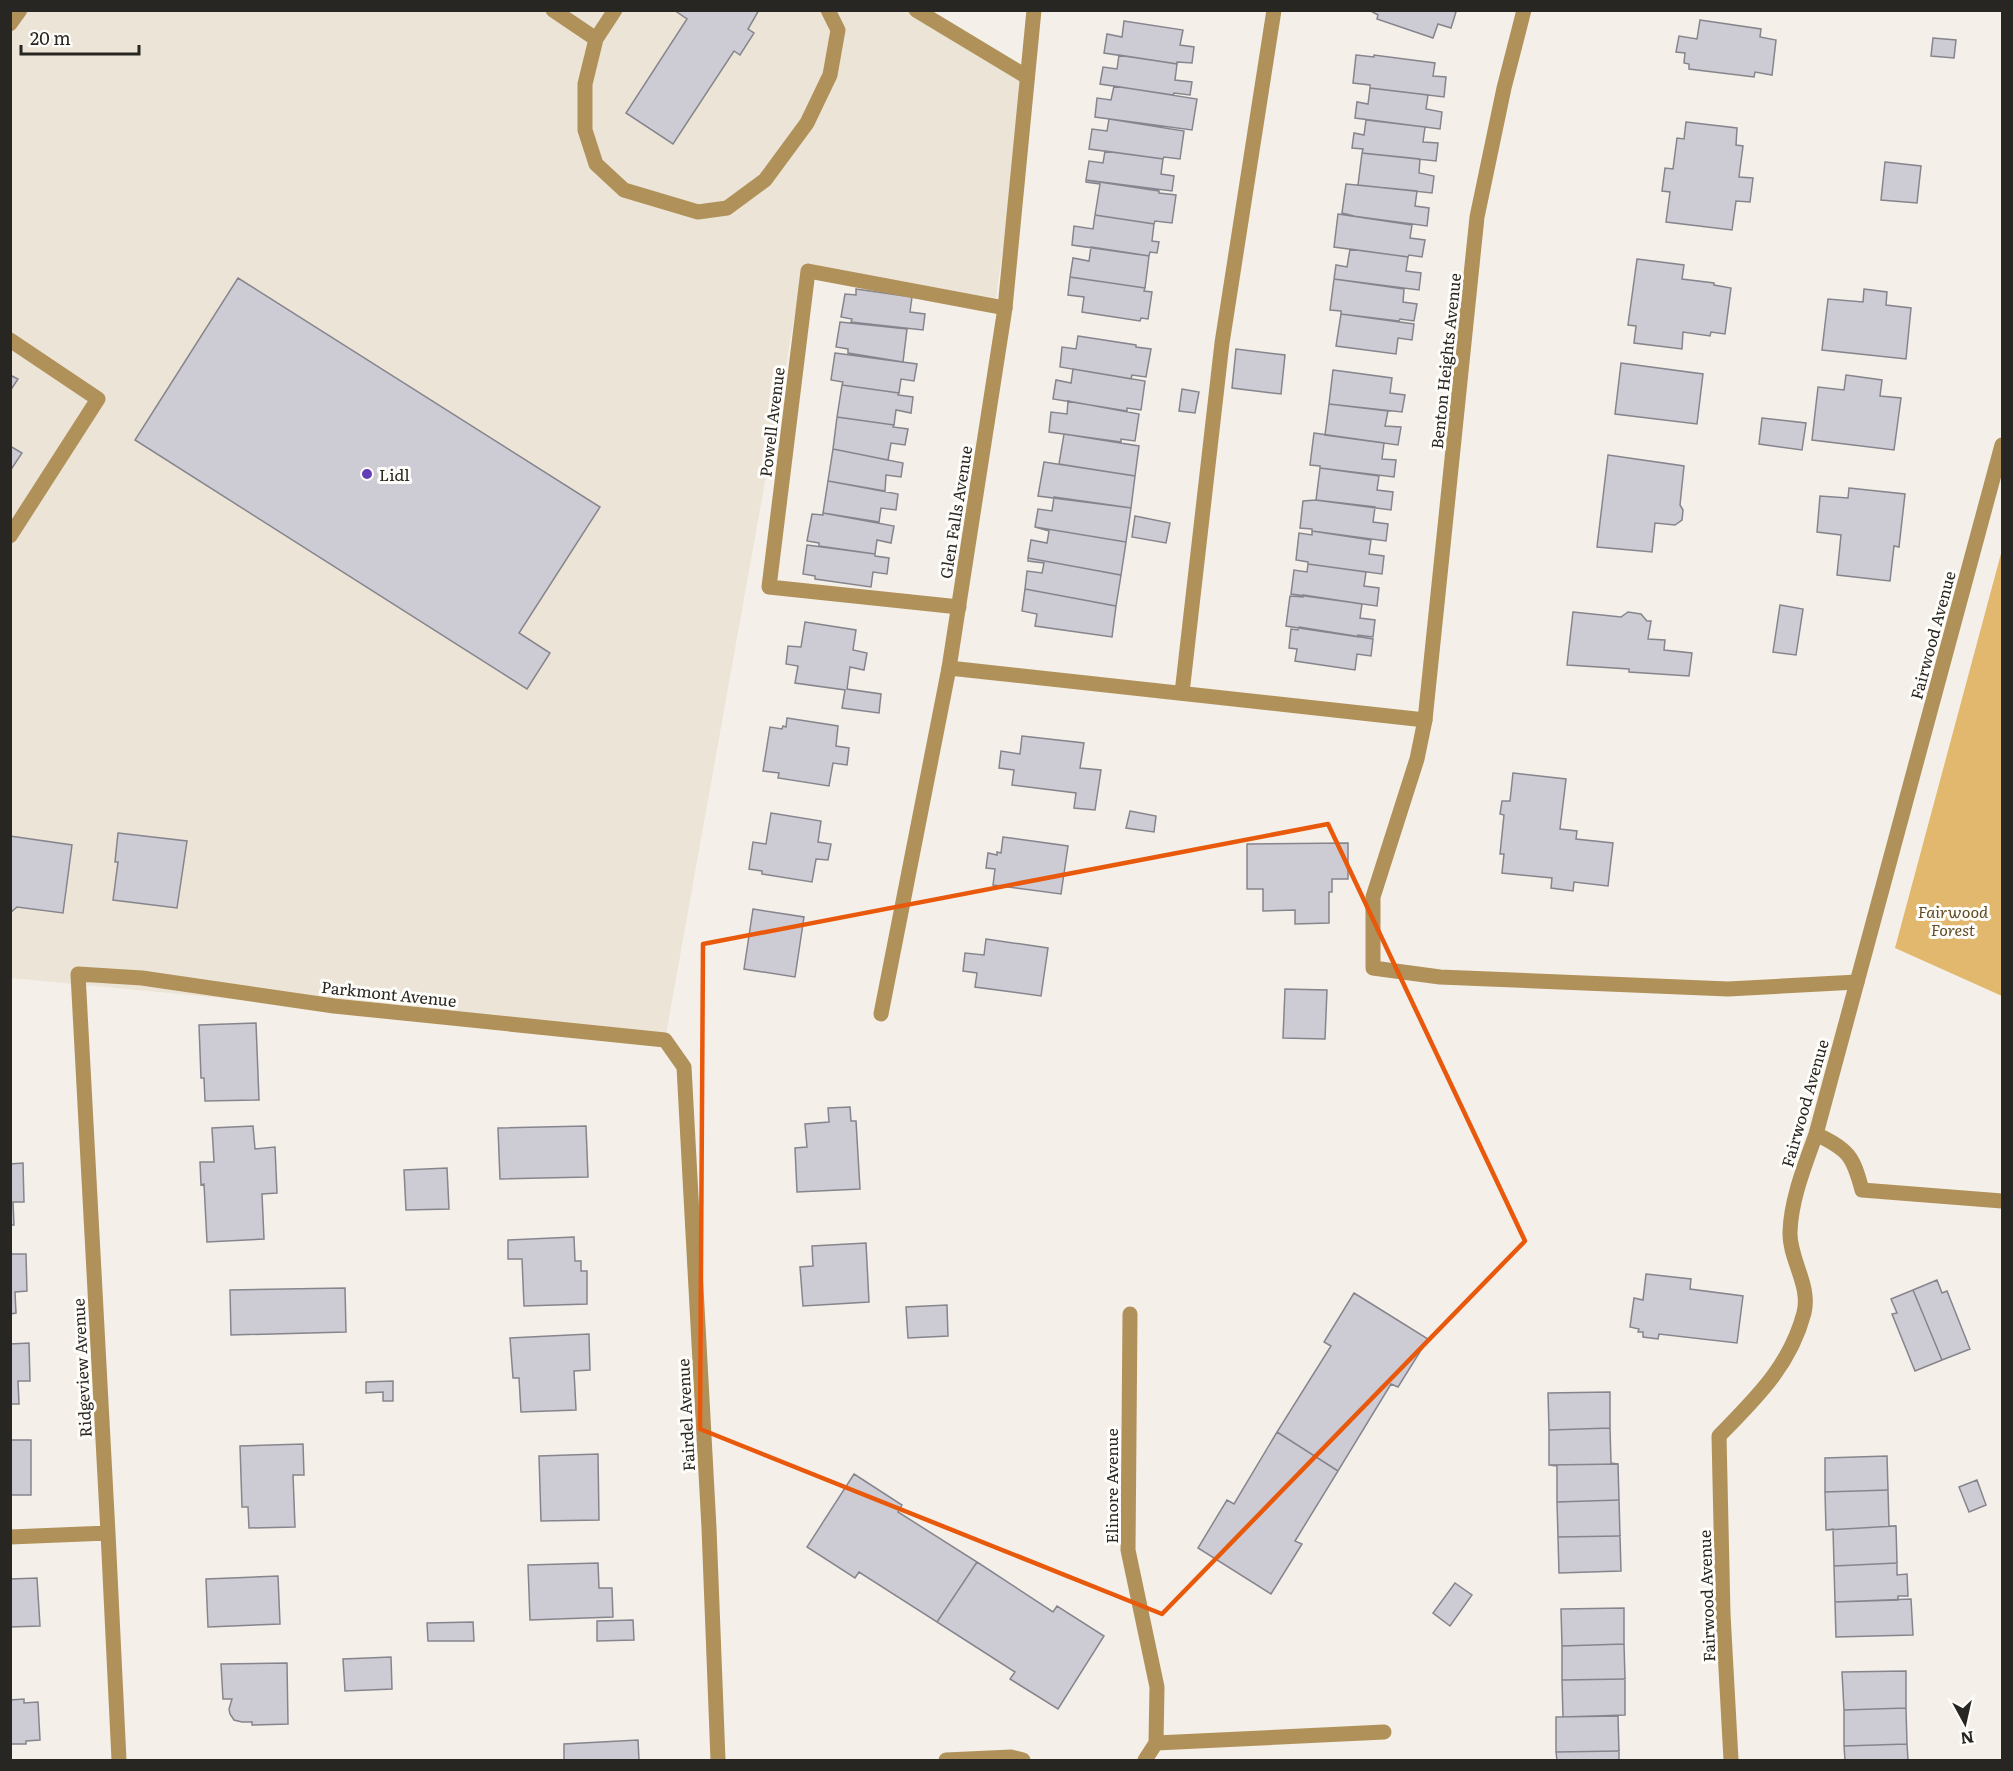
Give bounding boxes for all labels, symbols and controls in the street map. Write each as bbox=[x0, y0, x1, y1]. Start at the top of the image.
scale bar bbox=[21, 18, 140, 56]
text: 20 m bbox=[30, 24, 71, 51]
street label: Benton Heights Avenue bbox=[1424, 272, 1466, 450]
street label: Powell Avenue bbox=[752, 366, 790, 478]
street label: Glen Falls Avenue bbox=[933, 444, 977, 580]
place label: Lidl bbox=[379, 462, 410, 486]
marker: Lidl bbox=[360, 467, 374, 481]
street label: Fairwood Avenue bbox=[1903, 568, 1961, 702]
park label: Fairwood Forest bbox=[1918, 899, 1989, 941]
street label: Parkmont Avenue bbox=[320, 974, 458, 1012]
street label: Fairwood Avenue bbox=[1774, 1036, 1834, 1170]
street label: Ridgeview Avenue bbox=[65, 1298, 97, 1438]
street label: Fairdel Avenue bbox=[670, 1358, 700, 1472]
street label: Elinore Avenue bbox=[1099, 1428, 1123, 1544]
street label: Fairwood Avenue bbox=[1692, 1530, 1720, 1662]
north arrow bbox=[1935, 1693, 1995, 1753]
text: N bbox=[1959, 1726, 1976, 1752]

